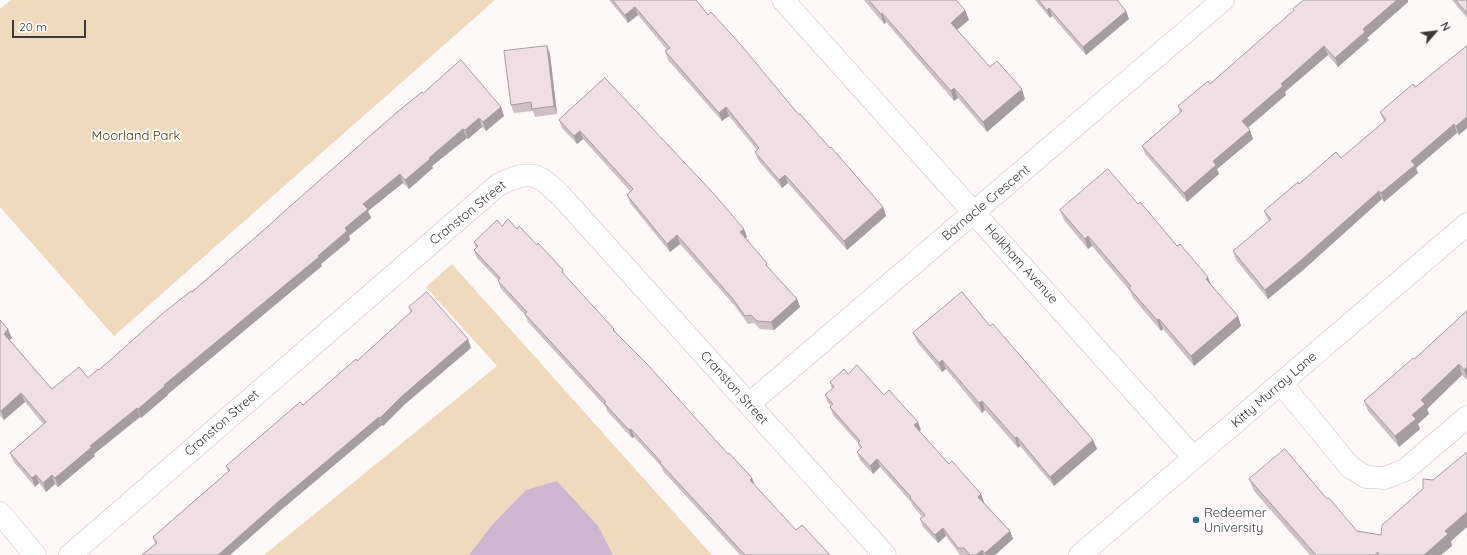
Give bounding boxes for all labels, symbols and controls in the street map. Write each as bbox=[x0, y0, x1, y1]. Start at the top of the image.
scale bar bbox=[14, 12, 88, 38]
north arrow bbox=[1415, 12, 1455, 52]
text: 20 m bbox=[19, 19, 47, 34]
text: N bbox=[1438, 20, 1454, 33]
park label: Moorland Park bbox=[92, 128, 180, 144]
street label: Barnacle Crescent bbox=[939, 162, 1033, 244]
street label: Cranston Street bbox=[427, 177, 509, 249]
street label: Holkham Avenue bbox=[981, 221, 1061, 307]
street label: Cranston Street bbox=[697, 348, 771, 428]
street label: Kitty Murray Lane bbox=[1228, 349, 1320, 431]
street label: Cranston Street bbox=[182, 386, 262, 460]
place label: Redeemer University bbox=[1204, 505, 1267, 536]
marker: Redeemer University bbox=[1191, 515, 1201, 525]

